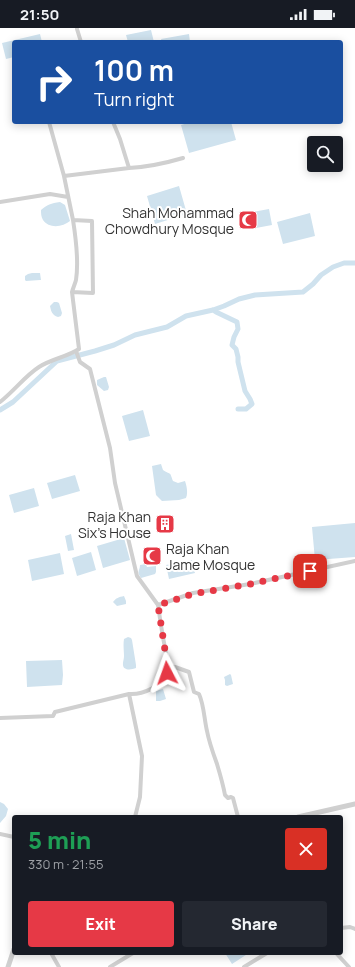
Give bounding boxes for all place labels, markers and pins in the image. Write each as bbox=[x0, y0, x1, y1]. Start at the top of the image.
place label: Shah Mohammad Chowdhury Mosque bbox=[105, 203, 234, 238]
mosque icon: Shah Mohammad Chowdhury Mosque bbox=[237, 209, 259, 231]
place label: Raja Khan Six's House bbox=[78, 507, 151, 542]
building icon: Raja Khan Six's House bbox=[154, 513, 176, 535]
place label: Raja Khan Jame Mosque bbox=[166, 539, 255, 574]
mosque icon: Raja Khan Jame Mosque bbox=[141, 545, 163, 567]
pin bbox=[293, 554, 327, 588]

